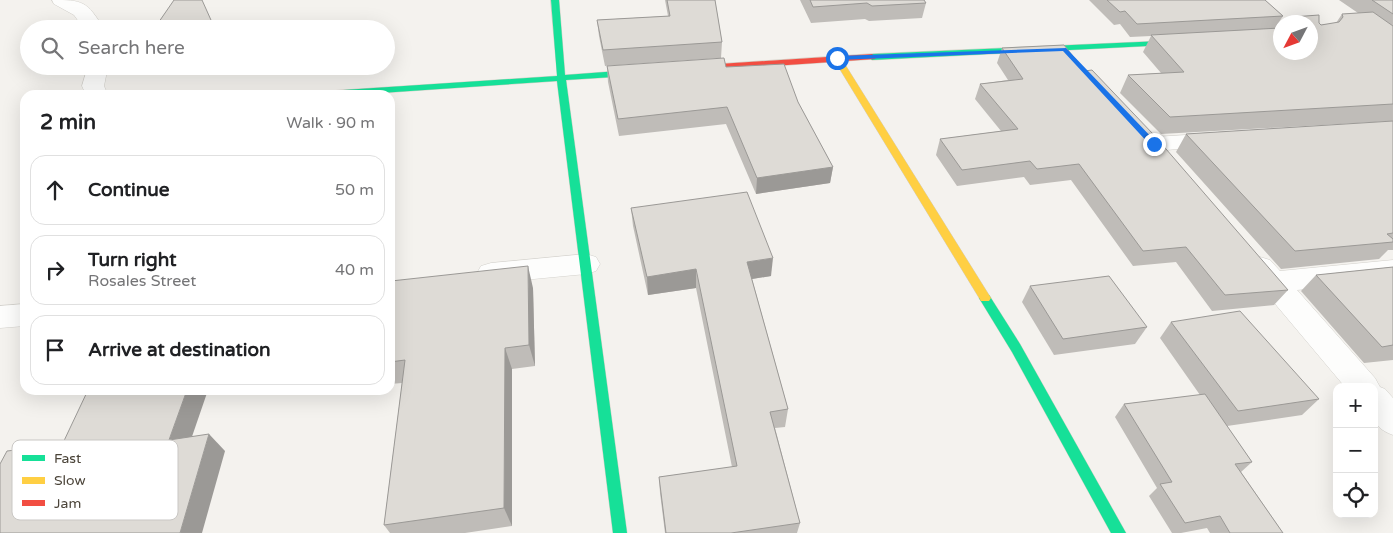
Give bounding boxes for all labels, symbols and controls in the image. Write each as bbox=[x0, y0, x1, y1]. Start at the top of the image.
north arrow bbox=[1273, 15, 1318, 60]
search box bbox=[20, 20, 395, 75]
icon: search bbox=[38, 34, 66, 62]
text: Search here bbox=[78, 37, 185, 59]
route start bbox=[826, 47, 849, 70]
text: 2 min bbox=[40, 110, 96, 135]
text: Walk · 90 m bbox=[286, 113, 375, 133]
route end bbox=[1143, 133, 1166, 156]
icon: ahead bbox=[41, 176, 69, 204]
text: Continue bbox=[88, 179, 170, 201]
text: 50 m bbox=[335, 180, 374, 200]
text: Turn right bbox=[88, 249, 176, 271]
icon: right bbox=[41, 256, 69, 284]
text: 40 m bbox=[335, 260, 374, 280]
text: Rosales Street bbox=[88, 271, 196, 291]
icon: arrive bbox=[41, 336, 69, 364]
text: Arrive at destination bbox=[88, 339, 271, 361]
map controls bbox=[1333, 383, 1378, 518]
button: + bbox=[1333, 383, 1378, 428]
button: − bbox=[1333, 428, 1378, 473]
legend bbox=[12, 440, 178, 520]
text: Fast bbox=[54, 450, 82, 467]
text: Slow bbox=[54, 472, 86, 489]
button: locate bbox=[1333, 473, 1378, 518]
text: Jam bbox=[54, 495, 81, 512]

